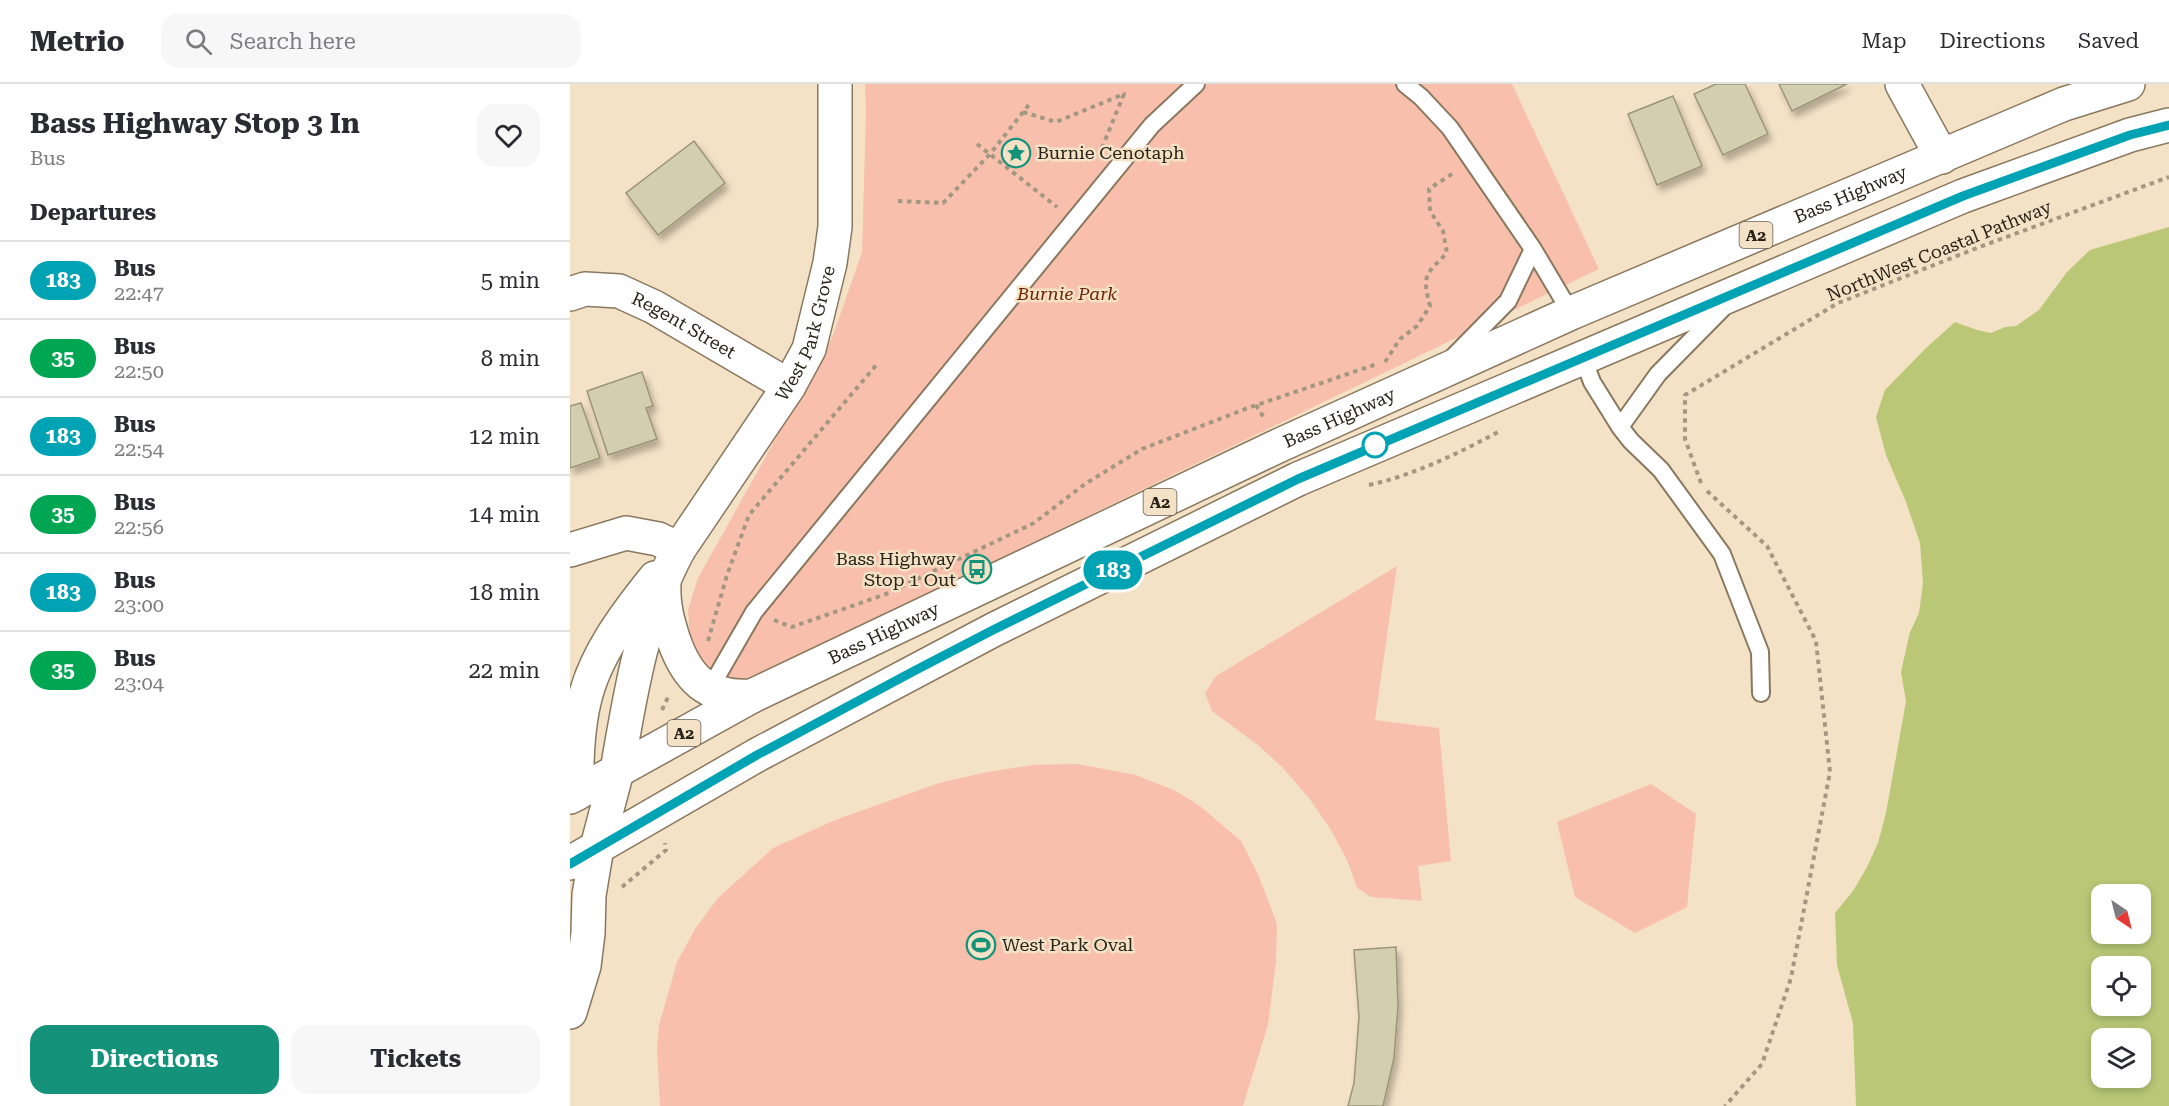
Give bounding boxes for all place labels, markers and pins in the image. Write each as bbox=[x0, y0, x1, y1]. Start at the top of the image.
place icon: Burnie Cenotaph bbox=[1000, 137, 1032, 169]
place label: Burnie Cenotaph bbox=[1037, 142, 1185, 163]
unlabelled marker bbox=[1362, 432, 1388, 458]
place label: Bass Highway Stop 1 Out bbox=[836, 548, 956, 590]
bus stop icon: Bass Highway Stop 1 Out bbox=[961, 553, 993, 585]
sports icon: West Park Oval bbox=[965, 929, 997, 961]
place label: West Park Oval bbox=[1002, 934, 1134, 955]

